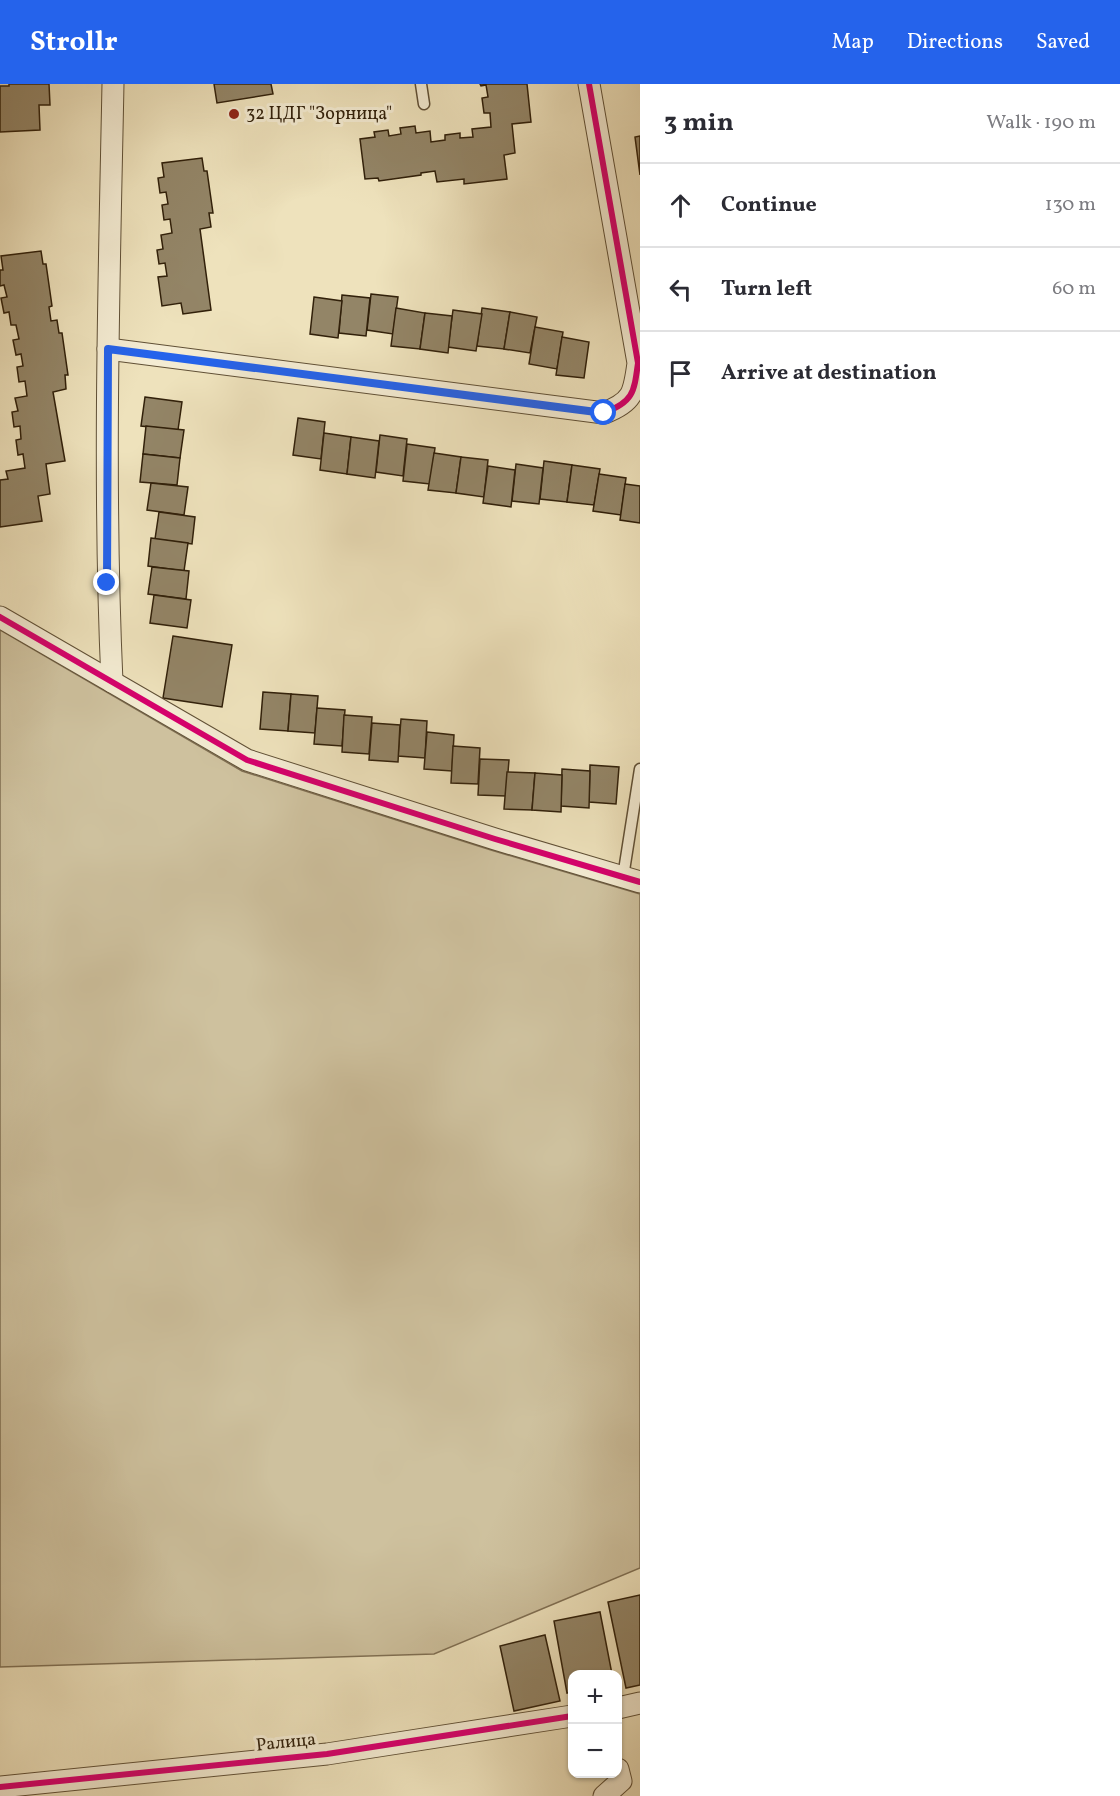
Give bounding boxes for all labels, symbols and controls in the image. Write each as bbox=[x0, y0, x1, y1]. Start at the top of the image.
text: Strollr bbox=[30, 23, 118, 62]
text: Map bbox=[832, 28, 874, 57]
text: Directions bbox=[907, 28, 1003, 57]
text: Saved bbox=[1036, 28, 1090, 57]
place label: 32 ЦДГ "Зорница" bbox=[246, 102, 392, 127]
text: 3 min bbox=[664, 105, 734, 141]
marker: 32 ЦДГ "Зорница" bbox=[227, 107, 241, 121]
text: Walk · 190 m bbox=[986, 109, 1096, 137]
icon: ahead bbox=[664, 189, 697, 222]
text: Continue bbox=[721, 190, 817, 221]
text: 130 m bbox=[1045, 191, 1096, 219]
icon: left bbox=[664, 273, 697, 306]
text: Turn left bbox=[721, 274, 812, 305]
text: 60 m bbox=[1052, 275, 1096, 303]
icon: arrive bbox=[664, 357, 697, 390]
text: Arrive at destination bbox=[721, 358, 937, 389]
route start bbox=[590, 399, 616, 425]
route end bbox=[93, 569, 119, 595]
map controls bbox=[568, 1670, 622, 1778]
button: + bbox=[568, 1670, 622, 1724]
button: − bbox=[568, 1724, 622, 1778]
street label: Ралица bbox=[255, 1727, 317, 1759]

